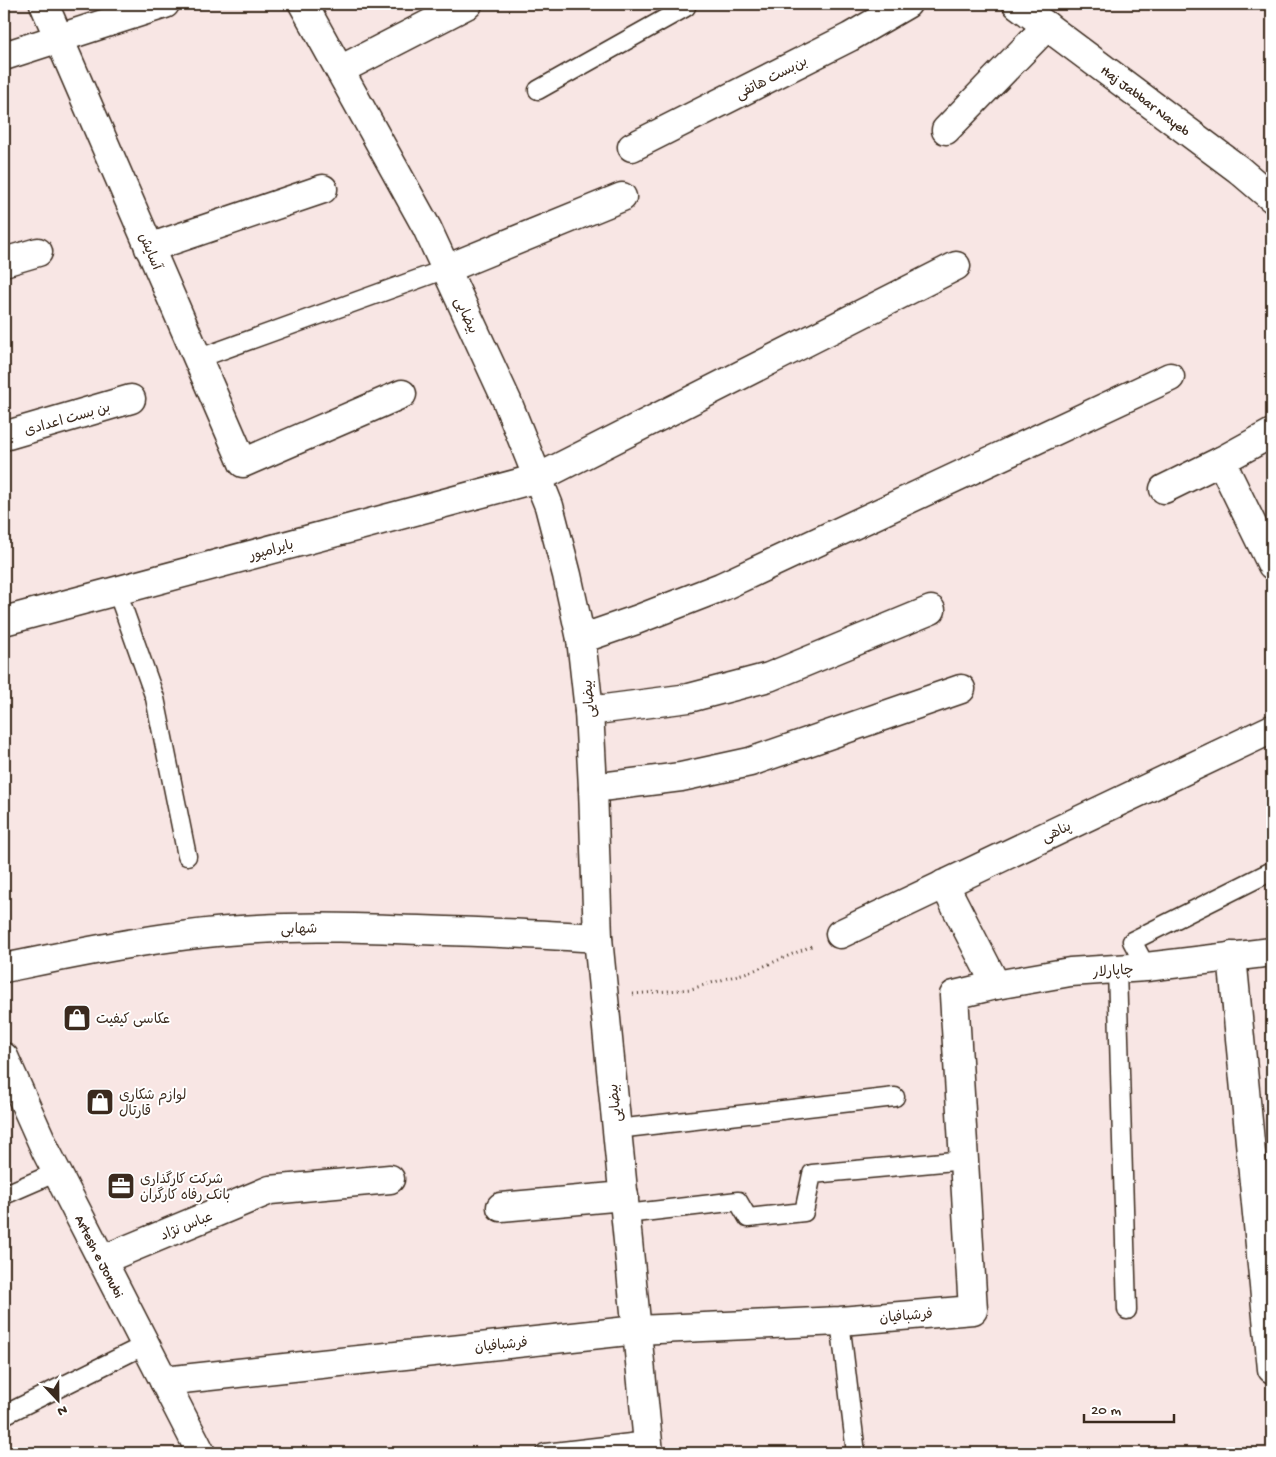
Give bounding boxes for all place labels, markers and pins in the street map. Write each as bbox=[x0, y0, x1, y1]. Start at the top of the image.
shop icon: عکاسی کیفیت bbox=[62, 1003, 92, 1033]
place label: عکاسی کیفیت bbox=[96, 1012, 170, 1029]
shop icon: لوازم شکاری قارتال bbox=[85, 1087, 115, 1117]
place label: لوازم شکاری قارتال bbox=[119, 1088, 186, 1121]
place label: شرکت کارگذاری بانک رفاه کارگران bbox=[140, 1170, 230, 1205]
office icon: شرکت کارگذاری بانک رفاه کارگران bbox=[106, 1171, 136, 1201]

